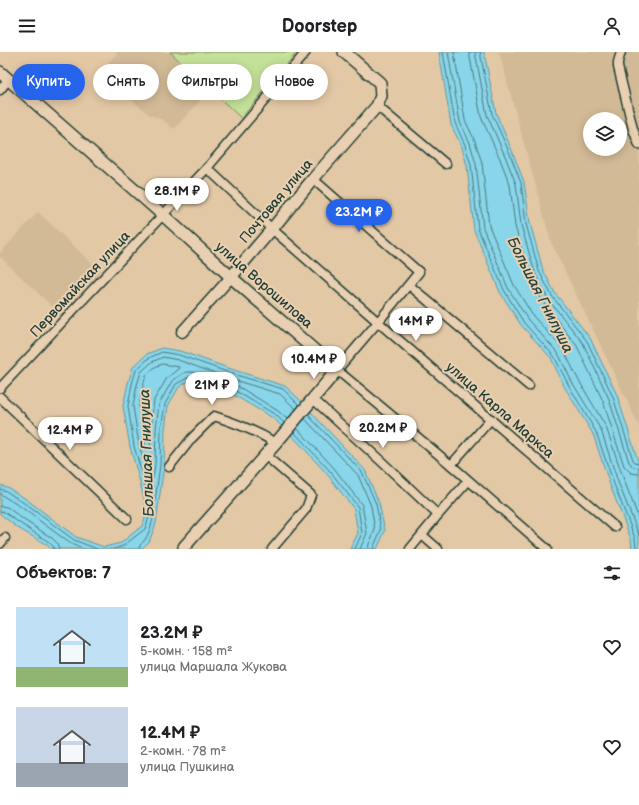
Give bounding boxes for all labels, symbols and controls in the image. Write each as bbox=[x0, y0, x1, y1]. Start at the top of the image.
icon: menu bbox=[16, 15, 38, 37]
icon: person bbox=[601, 15, 623, 37]
text: Doorstep bbox=[282, 16, 357, 37]
chip: Купить bbox=[12, 64, 85, 100]
chip: Снять bbox=[93, 64, 159, 100]
chip: Фильтры bbox=[167, 64, 252, 100]
chip: Новое bbox=[260, 64, 328, 100]
map controls bbox=[583, 112, 627, 156]
button: layers bbox=[583, 112, 627, 156]
street label: Почтовая улица bbox=[236, 155, 317, 246]
pin: 28.1M ₽ bbox=[140, 178, 214, 212]
text: 28.1M ₽ bbox=[154, 183, 200, 199]
pin: 23.2M ₽ bbox=[322, 199, 396, 233]
text: 23.2M ₽ bbox=[335, 204, 383, 220]
street label: Первомайская улица bbox=[26, 227, 134, 341]
water label: Большая Гнилуша bbox=[502, 234, 578, 356]
street label: улица Ворошилова bbox=[212, 238, 317, 332]
pin: 14M ₽ bbox=[388, 308, 444, 342]
text: 14M ₽ bbox=[398, 313, 434, 329]
pin: 10.4M ₽ bbox=[277, 346, 351, 380]
text: 10.4M ₽ bbox=[291, 351, 337, 367]
street label: улица Карла Маркса bbox=[442, 358, 558, 462]
pin: 21M ₽ bbox=[184, 372, 240, 406]
text: 21M ₽ bbox=[194, 377, 230, 393]
water label: Большая Гнилуша bbox=[135, 389, 159, 517]
pin: 20.2M ₽ bbox=[346, 415, 420, 449]
pin: 12.4M ₽ bbox=[33, 417, 107, 451]
text: 20.2M ₽ bbox=[359, 420, 407, 436]
text: 12.4M ₽ bbox=[47, 422, 93, 438]
icon: filters bbox=[601, 562, 623, 584]
text: Объектов: 7 bbox=[16, 563, 111, 583]
icon: home bbox=[48, 623, 96, 671]
text: 23.2M ₽ bbox=[140, 623, 203, 643]
icon: heart bbox=[601, 636, 623, 658]
text: 5-комн. · 158 m² bbox=[140, 643, 233, 659]
text: улица Маршала Жукова bbox=[140, 659, 287, 675]
icon: home bbox=[48, 723, 96, 771]
text: 12.4M ₽ bbox=[140, 723, 200, 743]
icon: heart bbox=[601, 736, 623, 758]
text: 2-комн. · 78 m² bbox=[140, 743, 226, 759]
text: улица Пушкина bbox=[140, 759, 234, 775]

